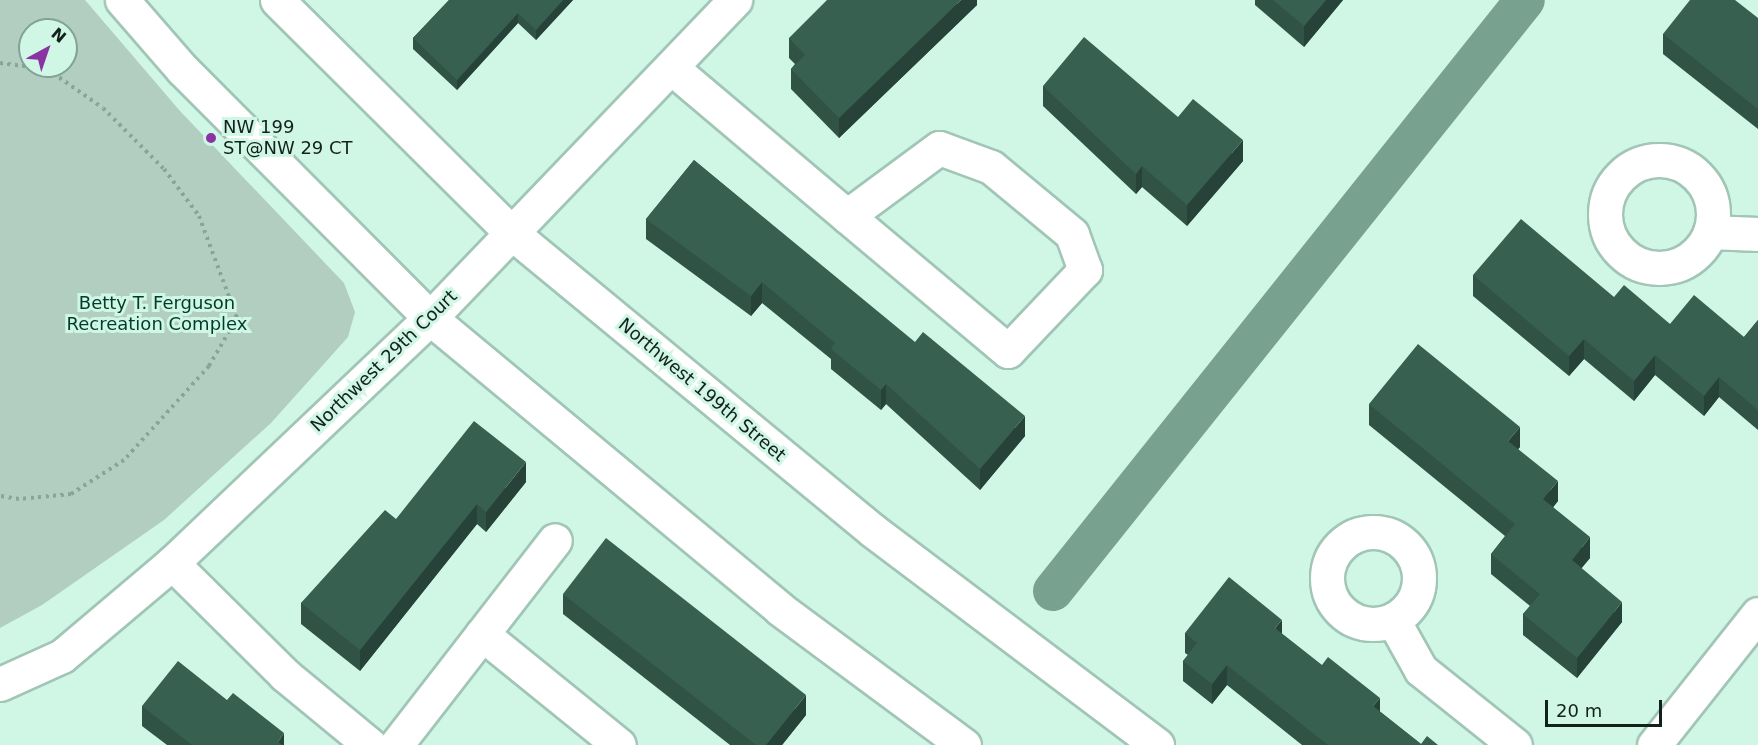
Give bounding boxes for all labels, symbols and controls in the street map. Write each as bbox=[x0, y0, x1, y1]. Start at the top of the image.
north arrow bbox=[18, 18, 78, 78]
text: N bbox=[47, 24, 70, 47]
place label: NW 199 ST@NW 29 CT bbox=[223, 117, 353, 160]
marker: NW 199 ST@NW 29 CT bbox=[204, 131, 218, 145]
street label: Northwest 29th Court bbox=[306, 286, 462, 436]
park label: Betty T. Ferguson Recreation Complex bbox=[67, 293, 247, 336]
street label: Northwest 199th Street bbox=[614, 314, 790, 466]
scale bar bbox=[1548, 688, 1665, 726]
text: 20 m bbox=[1556, 700, 1602, 721]

